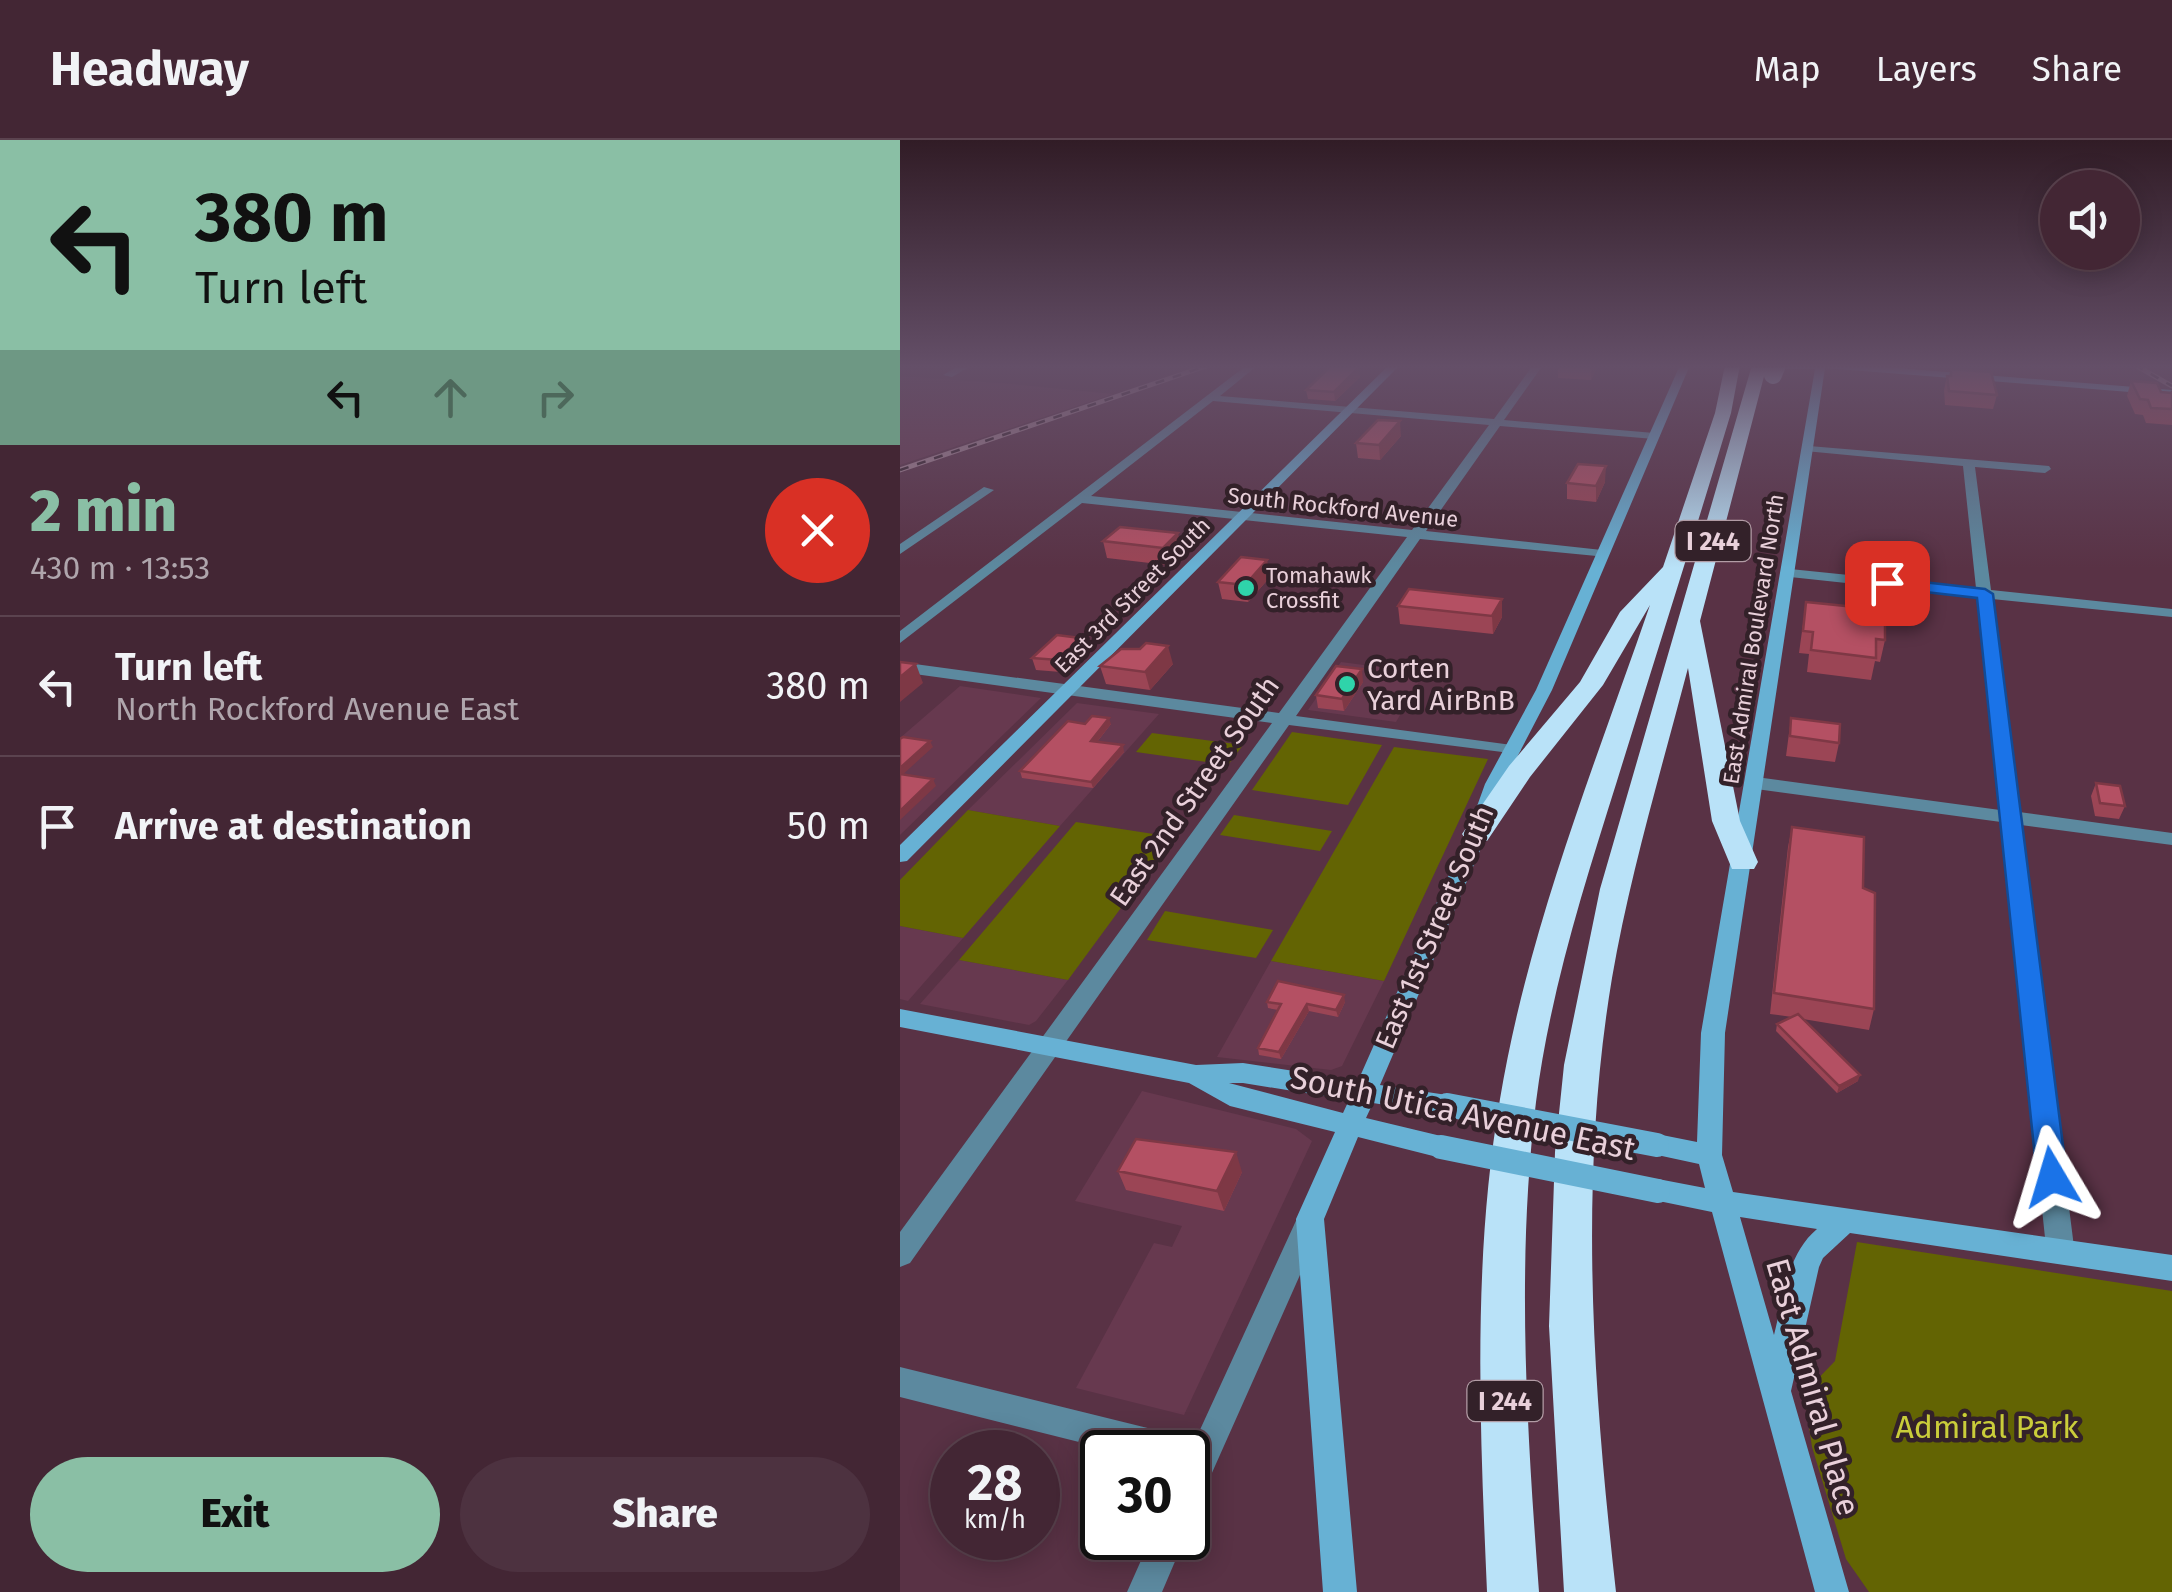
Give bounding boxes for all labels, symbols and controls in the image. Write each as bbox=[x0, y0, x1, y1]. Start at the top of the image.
text: Headway bbox=[50, 40, 249, 98]
text: Map bbox=[1754, 48, 1821, 90]
text: Layers bbox=[1876, 48, 1977, 90]
text: Share bbox=[2032, 48, 2122, 90]
map controls bbox=[2040, 170, 2140, 270]
button: sound bbox=[2040, 170, 2140, 270]
text: 380 m bbox=[195, 176, 389, 260]
icon: left bbox=[30, 180, 160, 310]
text: Turn left bbox=[195, 261, 367, 315]
icon: left bbox=[318, 370, 373, 425]
icon: ahead bbox=[423, 370, 478, 425]
icon: right bbox=[528, 370, 583, 425]
text: 2 min bbox=[30, 475, 177, 547]
button: close bbox=[765, 478, 870, 583]
street label: South Rockford Avenue bbox=[1226, 482, 1460, 533]
street label: East Admiral Boulevard North bbox=[1717, 492, 1790, 786]
street label: East 3rd Street South bbox=[1049, 512, 1216, 679]
road number: I 244 bbox=[1676, 521, 1750, 561]
pin bbox=[1845, 541, 1930, 626]
text: 430 m · 13:53 bbox=[30, 549, 210, 587]
icon: arrive bbox=[1860, 556, 1915, 611]
place label: Tomahawk Crossfit bbox=[1266, 562, 1372, 614]
marker: Tomahawk Crossfit bbox=[1235, 577, 1257, 599]
text: Turn left bbox=[115, 644, 262, 690]
place label: Corten Yard AirBnB bbox=[1367, 652, 1515, 717]
icon: left bbox=[30, 659, 85, 714]
text: 380 m bbox=[766, 663, 870, 709]
street label: East 2nd Street South bbox=[1103, 670, 1286, 912]
marker: Corten Yard AirBnB bbox=[1336, 673, 1358, 695]
text: North Rockford Avenue East bbox=[115, 690, 519, 728]
icon: arrive bbox=[30, 799, 85, 854]
street label: East 1st Street South bbox=[1368, 801, 1501, 1054]
text: Arrive at destination bbox=[115, 803, 472, 849]
text: 50 m bbox=[787, 803, 870, 849]
street label: South Utica Avenue East bbox=[1287, 1058, 1639, 1168]
position arrow bbox=[2000, 1125, 2104, 1229]
street label: East Admiral Place bbox=[1758, 1254, 1868, 1520]
road number: I 244 bbox=[1468, 1381, 1542, 1421]
park label: Admiral Park bbox=[1895, 1408, 2079, 1446]
speed limit sign: 30 bbox=[1080, 1430, 1210, 1560]
text: 28 bbox=[968, 1453, 1022, 1513]
button: Exit bbox=[30, 1457, 440, 1572]
button: Share bbox=[460, 1457, 870, 1572]
text: km/h bbox=[964, 1505, 1026, 1535]

